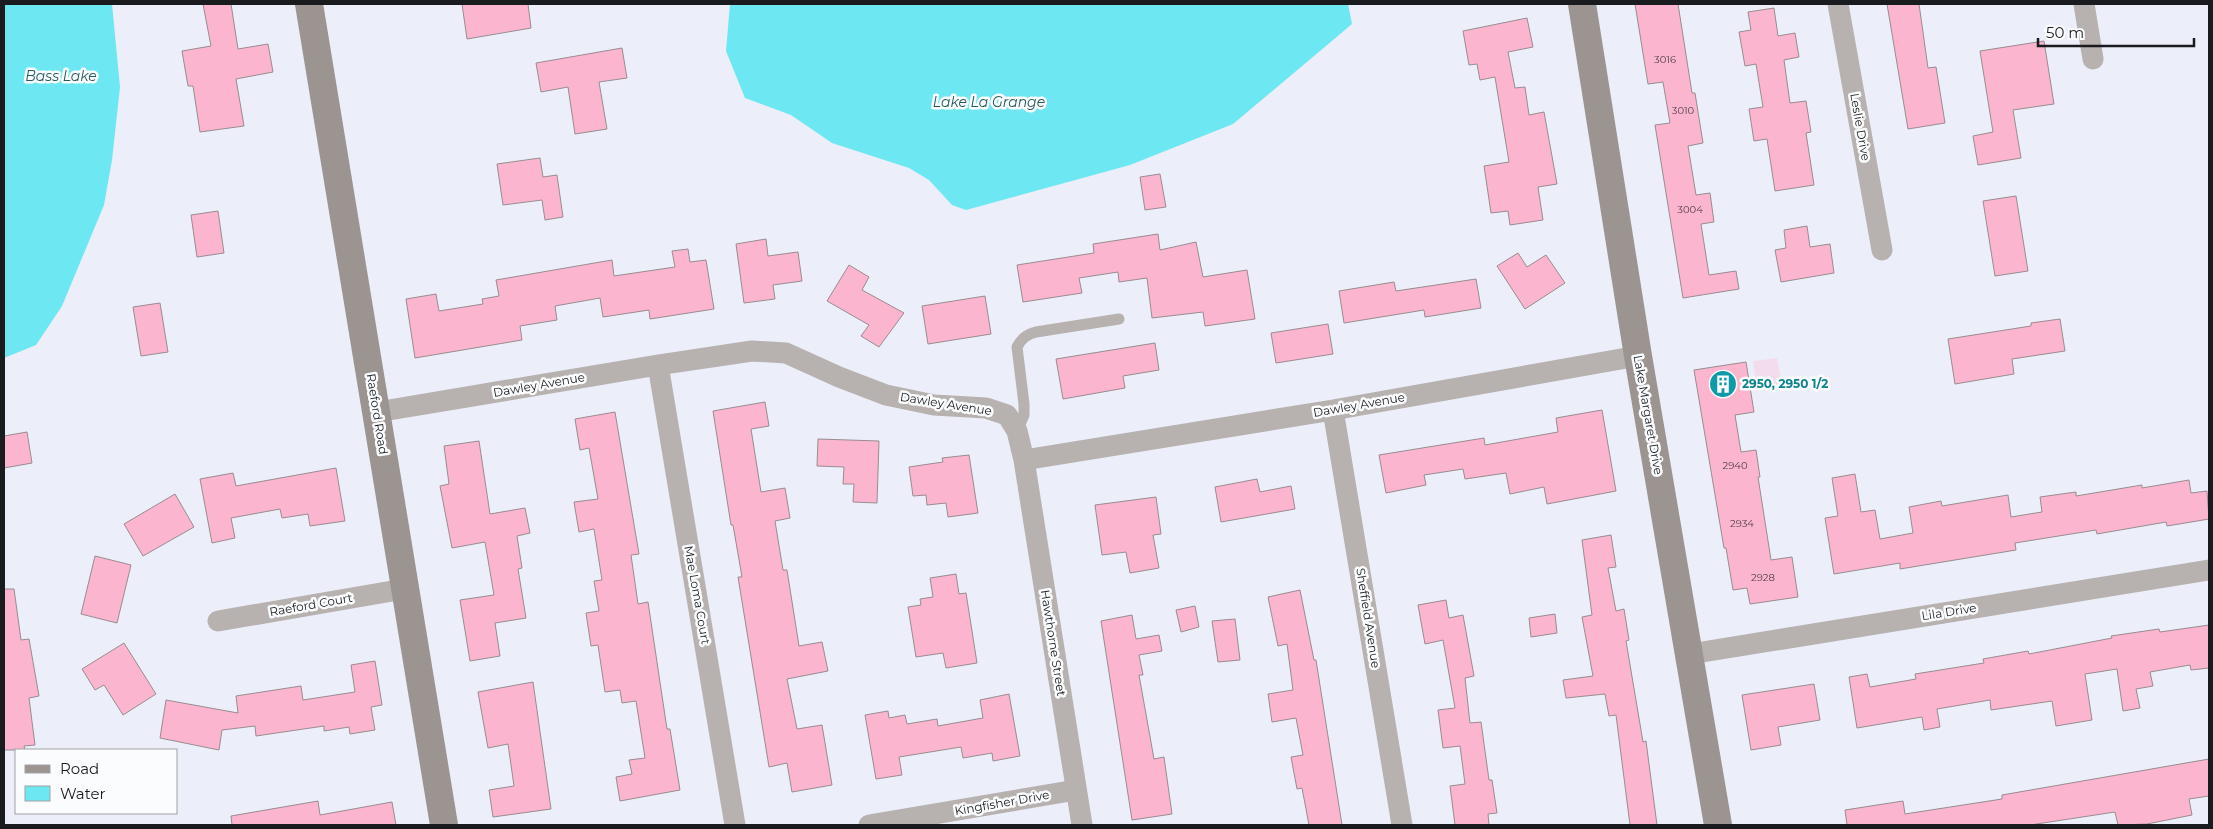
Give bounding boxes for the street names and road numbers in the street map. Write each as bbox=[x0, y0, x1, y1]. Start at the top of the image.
street label: Leslie Drive bbox=[1847, 92, 1874, 162]
street label: Lake Margaret Drive bbox=[1631, 354, 1666, 476]
street label: Dawley Avenue bbox=[492, 369, 586, 400]
street label: Raeford Road bbox=[364, 372, 391, 455]
street label: Dawley Avenue bbox=[899, 389, 993, 418]
street label: Dawley Avenue bbox=[1312, 389, 1406, 420]
street label: Mae Loma Court bbox=[681, 544, 714, 646]
street label: Sheffield Avenue bbox=[1353, 567, 1384, 669]
street label: Hawthorne Street bbox=[1038, 589, 1069, 697]
street label: Raeford Court bbox=[268, 590, 354, 619]
street label: Lila Drive bbox=[1920, 600, 1977, 623]
street label: Kingfisher Drive bbox=[953, 787, 1050, 818]

